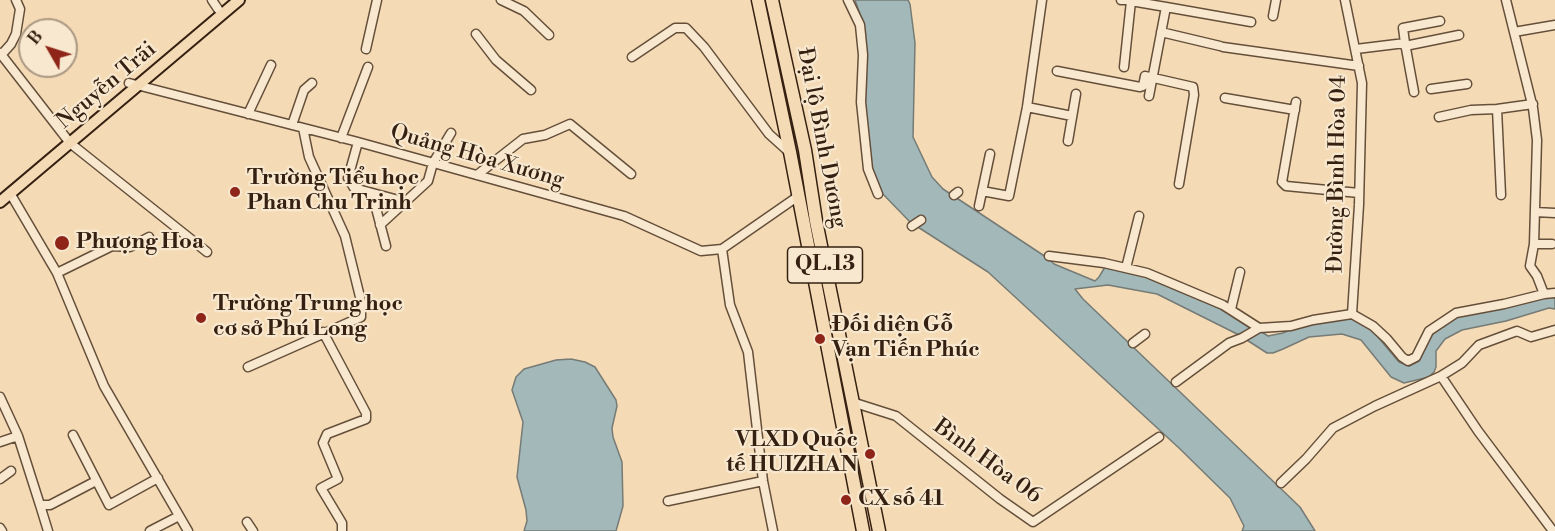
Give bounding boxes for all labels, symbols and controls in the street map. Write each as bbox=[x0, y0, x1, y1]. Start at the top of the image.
north arrow bbox=[18, 18, 78, 78]
text: B bbox=[24, 27, 47, 49]
street label: Nguyễn Trãi bbox=[52, 37, 162, 135]
street label: Đại lộ Bình Dương bbox=[791, 45, 851, 231]
street label: Đường Bình Hòa 04 bbox=[1323, 75, 1353, 273]
street label: Quảng Hòa Xương bbox=[387, 120, 567, 194]
place label: Trường Tiểu học Phan Chu Trinh bbox=[247, 166, 419, 218]
marker: Trường Tiểu học Phan Chu Trinh bbox=[228, 185, 242, 199]
place label: Phượng Hoa bbox=[76, 230, 204, 256]
marker: Phượng Hoa bbox=[53, 234, 71, 252]
road number: QL.13 bbox=[788, 247, 862, 283]
place label: Trường Trung học cơ sở Phú Long bbox=[213, 292, 403, 344]
marker: Trường Trung học cơ sở Phú Long bbox=[194, 311, 208, 325]
place label: Đối diện Gỗ Vạn Tiến Phúc bbox=[832, 313, 980, 364]
marker: Đối diện Gỗ Vạn Tiến Phúc bbox=[813, 332, 827, 346]
street label: Bình Hòa 06 bbox=[928, 414, 1046, 510]
place label: VLXD Quốc tế HUIZHAN bbox=[726, 428, 858, 480]
marker: VLXD Quốc tế HUIZHAN bbox=[863, 447, 877, 461]
place label: CX số 41 bbox=[858, 487, 944, 513]
marker: CX số 41 bbox=[839, 493, 853, 507]

